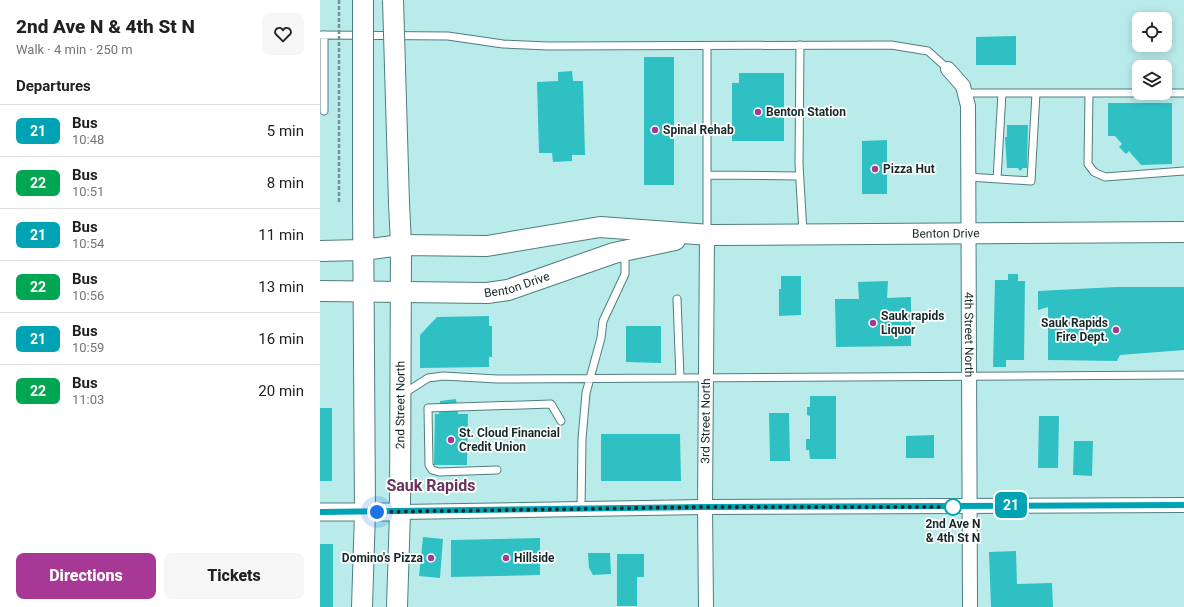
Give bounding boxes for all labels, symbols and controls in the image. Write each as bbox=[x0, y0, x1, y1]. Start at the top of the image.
map controls bbox=[1132, 12, 1172, 100]
button: locate bbox=[1132, 12, 1172, 52]
button: heart bbox=[262, 13, 304, 55]
text: 2nd Ave N & 4th St N bbox=[16, 15, 195, 38]
text: Walk · 4 min · 250 m bbox=[16, 42, 133, 57]
button: layers bbox=[1132, 60, 1172, 100]
text: Departures bbox=[16, 77, 91, 95]
place label: Benton Station bbox=[766, 105, 846, 119]
marker: Benton Station bbox=[753, 107, 763, 117]
text: Bus bbox=[72, 114, 98, 132]
text: 5 min bbox=[267, 122, 304, 140]
text: 21 bbox=[30, 123, 46, 139]
place label: Spinal Rehab bbox=[663, 123, 734, 137]
marker: Spinal Rehab bbox=[650, 125, 660, 135]
text: 10:48 bbox=[72, 132, 104, 147]
place label: Pizza Hut bbox=[883, 162, 935, 176]
marker: Pizza Hut bbox=[870, 164, 880, 174]
text: Bus bbox=[72, 166, 98, 184]
text: 8 min bbox=[267, 174, 304, 192]
text: 22 bbox=[30, 175, 46, 191]
text: 10:51 bbox=[72, 184, 104, 199]
text: Bus bbox=[72, 218, 98, 236]
text: 11 min bbox=[258, 226, 304, 244]
street label: Benton Drive bbox=[912, 226, 980, 241]
text: 21 bbox=[30, 227, 46, 243]
text: 10:54 bbox=[72, 236, 104, 251]
street label: Benton Drive bbox=[483, 269, 552, 300]
text: Bus bbox=[72, 270, 98, 288]
text: 13 min bbox=[258, 278, 304, 296]
text: 22 bbox=[30, 279, 46, 295]
text: 10:56 bbox=[72, 288, 104, 303]
street label: 4th Street North bbox=[962, 292, 976, 377]
place label: Sauk rapids Liquor bbox=[881, 309, 944, 337]
place label: Sauk Rapids Fire Dept. bbox=[1041, 316, 1108, 344]
marker: Sauk rapids Liquor bbox=[868, 318, 878, 328]
text: Bus bbox=[72, 322, 98, 340]
marker: Sauk Rapids Fire Dept. bbox=[1111, 325, 1121, 335]
text: 16 min bbox=[258, 330, 304, 348]
text: 21 bbox=[30, 331, 46, 347]
text: 10:59 bbox=[72, 340, 104, 355]
street label: 2nd Street North bbox=[393, 361, 408, 449]
text: Bus bbox=[72, 374, 98, 392]
street label: 3rd Street North bbox=[698, 378, 713, 464]
text: 20 min bbox=[258, 382, 304, 400]
text: 22 bbox=[30, 383, 46, 399]
text: 11:03 bbox=[72, 392, 104, 407]
place label: St. Cloud Financial Credit Union bbox=[459, 426, 560, 454]
marker: St. Cloud Financial Credit Union bbox=[446, 435, 456, 445]
district label: Sauk Rapids bbox=[386, 476, 476, 495]
line badge: 21 bbox=[993, 492, 1029, 518]
text: 21 bbox=[1003, 497, 1019, 513]
marker: 2nd Ave N & 4th St N bbox=[944, 498, 962, 516]
your location bbox=[367, 502, 387, 522]
place label: 2nd Ave N & 4th St N bbox=[925, 517, 981, 545]
place label: Domino's Pizza bbox=[342, 551, 424, 565]
place label: Hillside bbox=[514, 551, 555, 565]
button: Directions bbox=[16, 553, 156, 599]
button: Tickets bbox=[164, 553, 304, 599]
marker: Domino's Pizza bbox=[426, 553, 436, 563]
marker: Hillside bbox=[501, 553, 511, 563]

